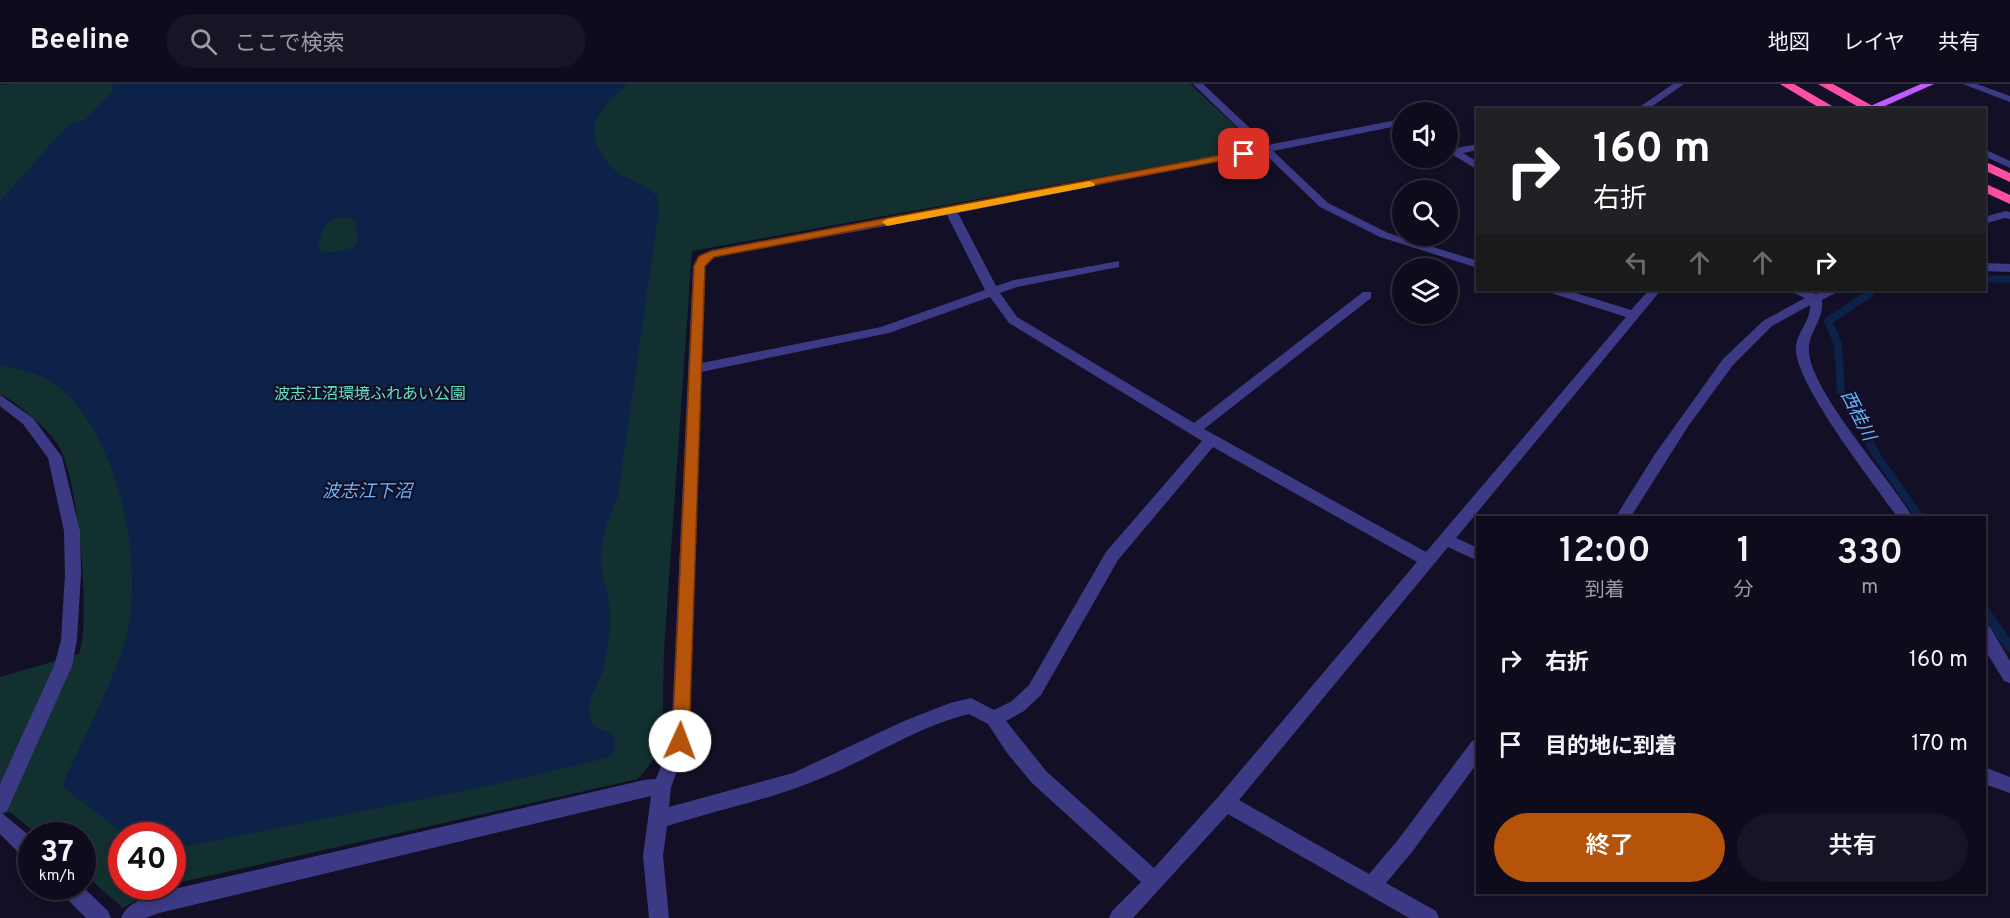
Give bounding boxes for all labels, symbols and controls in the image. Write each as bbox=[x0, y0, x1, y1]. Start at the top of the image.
search box bbox=[166, 14, 586, 68]
text: Beeline bbox=[30, 23, 130, 59]
icon: search bbox=[187, 25, 220, 58]
text: 地図 bbox=[1768, 30, 1810, 57]
text: レイヤ bbox=[1843, 30, 1905, 57]
text: 共有 bbox=[1938, 30, 1980, 57]
text: ここで検索 bbox=[235, 31, 345, 58]
map controls bbox=[1392, 102, 1458, 324]
button: sound bbox=[1392, 102, 1458, 168]
text: 160 m bbox=[1593, 124, 1711, 177]
pin bbox=[1218, 128, 1269, 179]
icon: right bbox=[1494, 132, 1572, 210]
icon: arrive bbox=[1227, 137, 1260, 170]
button: search bbox=[1392, 180, 1458, 246]
text: 右折 bbox=[1593, 183, 1647, 217]
icon: left bbox=[1620, 246, 1653, 279]
icon: ahead bbox=[1683, 246, 1716, 279]
icon: ahead bbox=[1746, 246, 1779, 279]
icon: right bbox=[1809, 246, 1842, 279]
button: layers bbox=[1392, 258, 1458, 324]
park label: 波志江沼環境ふれあい公園 bbox=[274, 385, 466, 405]
water label: 西桂川 bbox=[1834, 387, 1880, 447]
water label: 波志江下沼 bbox=[322, 481, 415, 504]
text: 12:00 bbox=[1559, 529, 1651, 575]
text: 1 bbox=[1737, 529, 1751, 575]
text: 330 bbox=[1837, 531, 1903, 577]
text: m bbox=[1861, 575, 1878, 601]
text: 到着 bbox=[1585, 578, 1625, 604]
text: 分 bbox=[1734, 578, 1754, 604]
icon: right bbox=[1494, 644, 1527, 677]
text: 160 m bbox=[1909, 647, 1968, 674]
text: 右折 bbox=[1545, 650, 1589, 677]
position arrow bbox=[648, 709, 712, 773]
icon: arrive bbox=[1494, 728, 1527, 761]
text: 170 m bbox=[1911, 731, 1968, 758]
text: 目的地に到着 bbox=[1545, 734, 1677, 761]
button: 終了 bbox=[1494, 813, 1725, 882]
button: 共有 bbox=[1737, 813, 1968, 882]
speed limit sign: 40 bbox=[108, 822, 186, 900]
text: 37 bbox=[40, 835, 74, 872]
text: km/h bbox=[39, 867, 75, 886]

